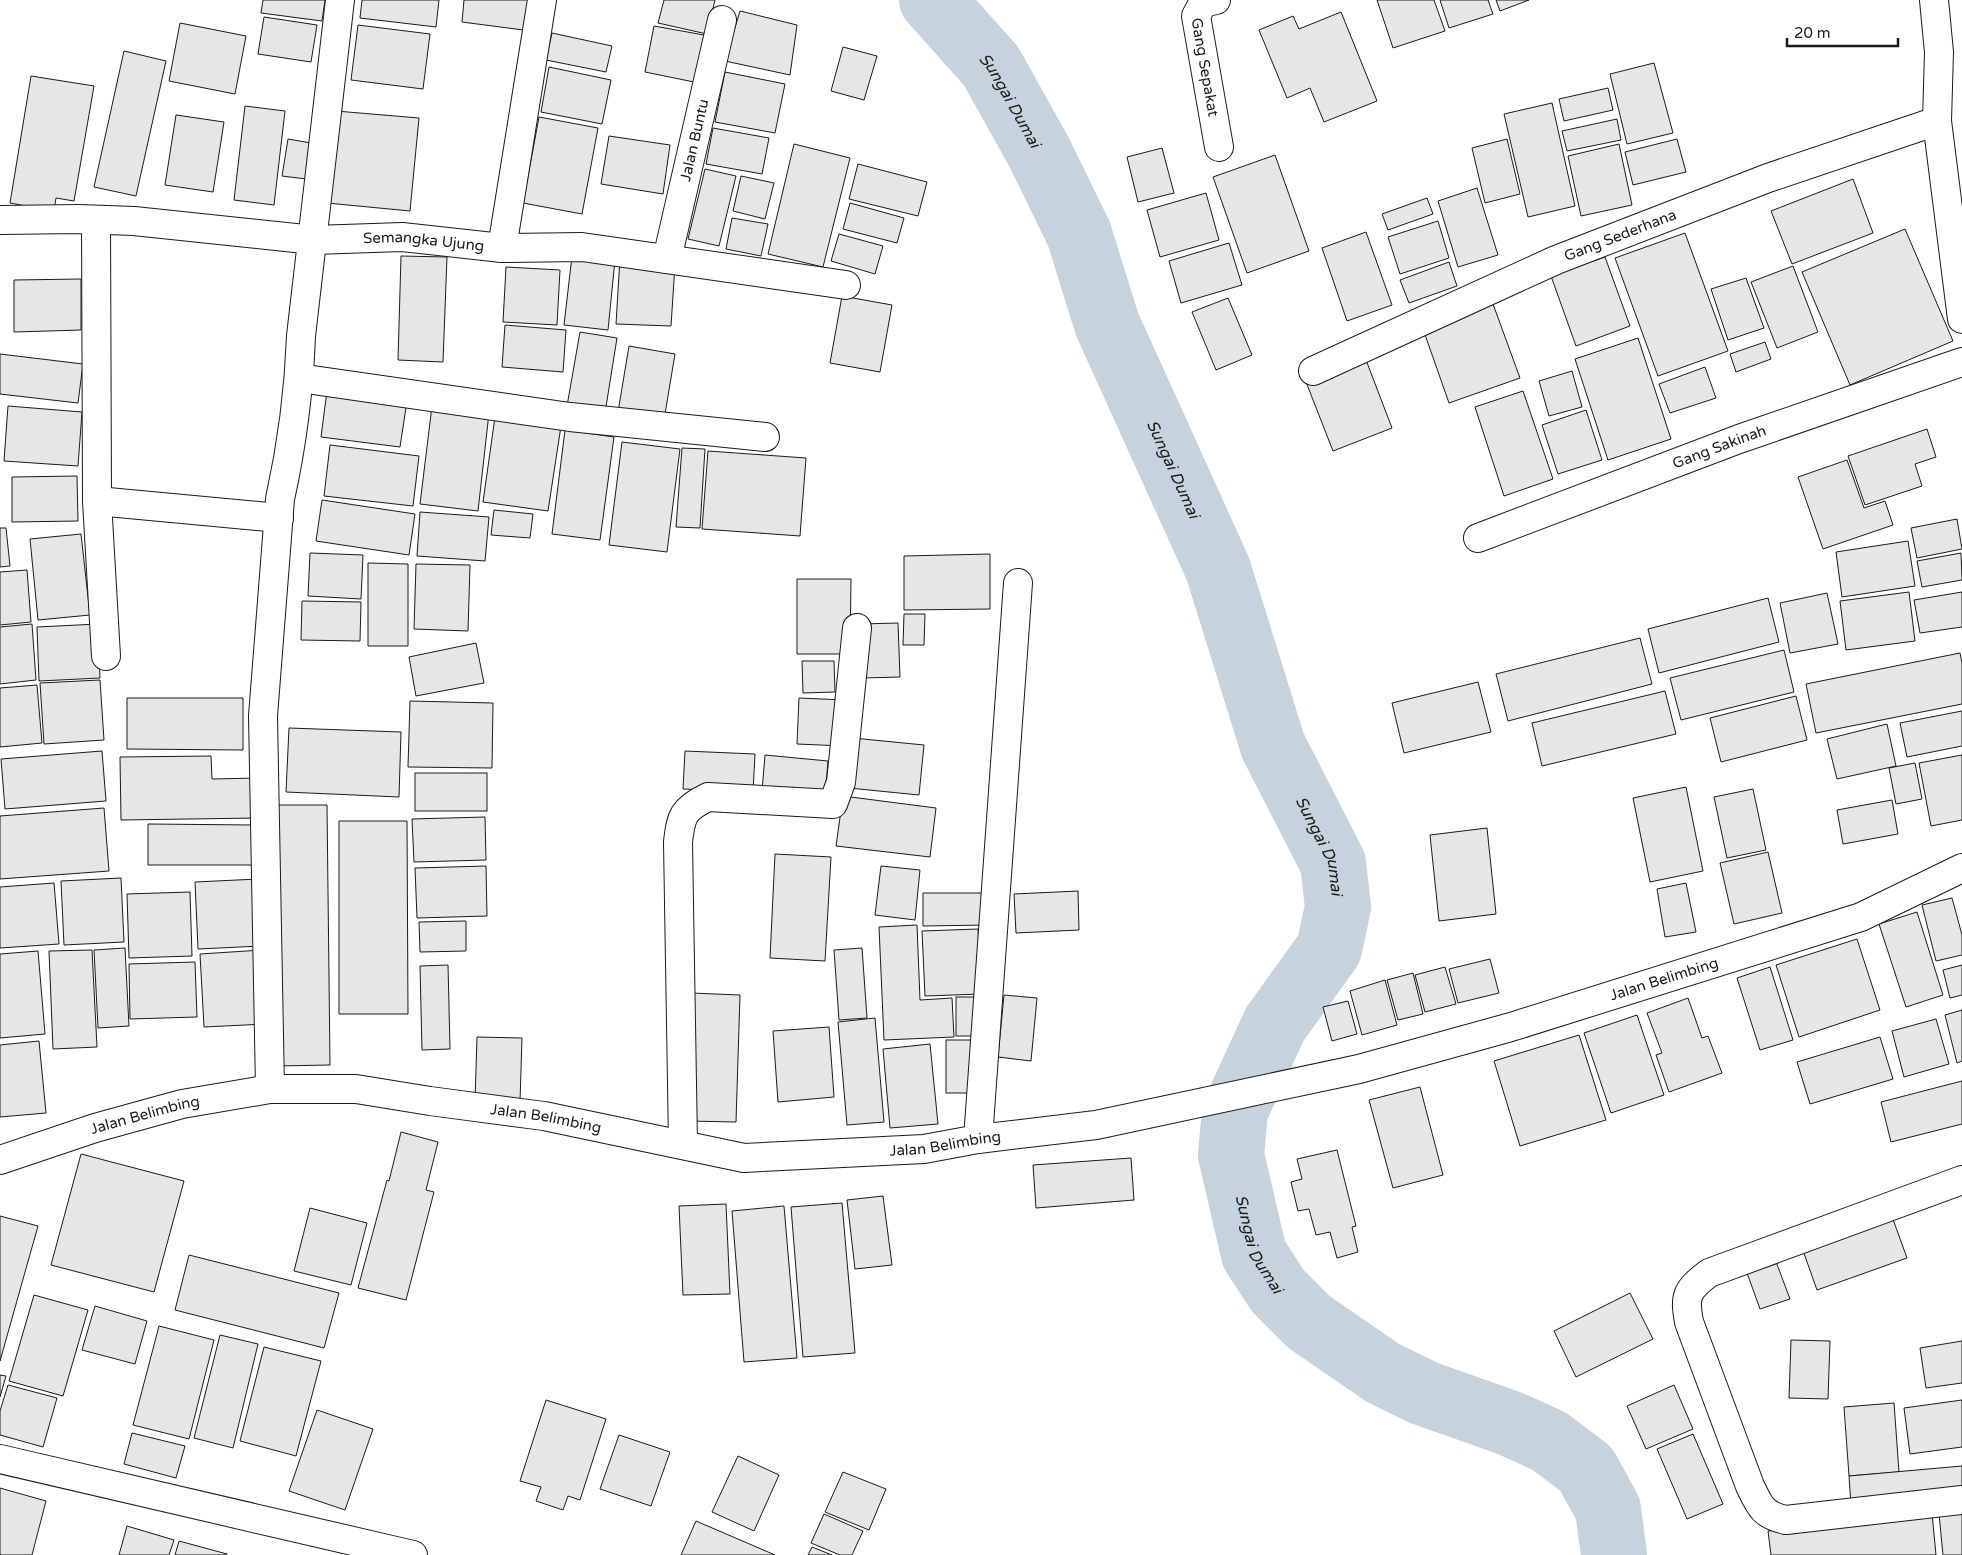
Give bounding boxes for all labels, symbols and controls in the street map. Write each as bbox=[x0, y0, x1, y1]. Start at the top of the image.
scale bar bbox=[1787, 15, 1898, 47]
street label: Gang Sepakat bbox=[1187, 16, 1223, 118]
text: 20 m bbox=[1794, 24, 1831, 42]
water label: Sungai Dumai bbox=[975, 49, 1046, 153]
street label: Jalan Buntu bbox=[676, 97, 713, 183]
street label: Gang Sederhana bbox=[1562, 205, 1679, 265]
street label: Semangka Ujung bbox=[363, 228, 485, 255]
water label: Sungai Dumai bbox=[1142, 417, 1205, 523]
street label: Gang Sakinah bbox=[1670, 421, 1769, 472]
water label: Sungai Dumai bbox=[1291, 793, 1347, 899]
street label: Jalan Belimbing bbox=[1608, 953, 1720, 1004]
street label: Jalan Belimbing bbox=[88, 1092, 201, 1138]
street label: Jalan Belimbing bbox=[489, 1100, 603, 1137]
street label: Jalan Belimbing bbox=[889, 1127, 1002, 1160]
water label: Sungai Dumai bbox=[1231, 1193, 1288, 1299]

